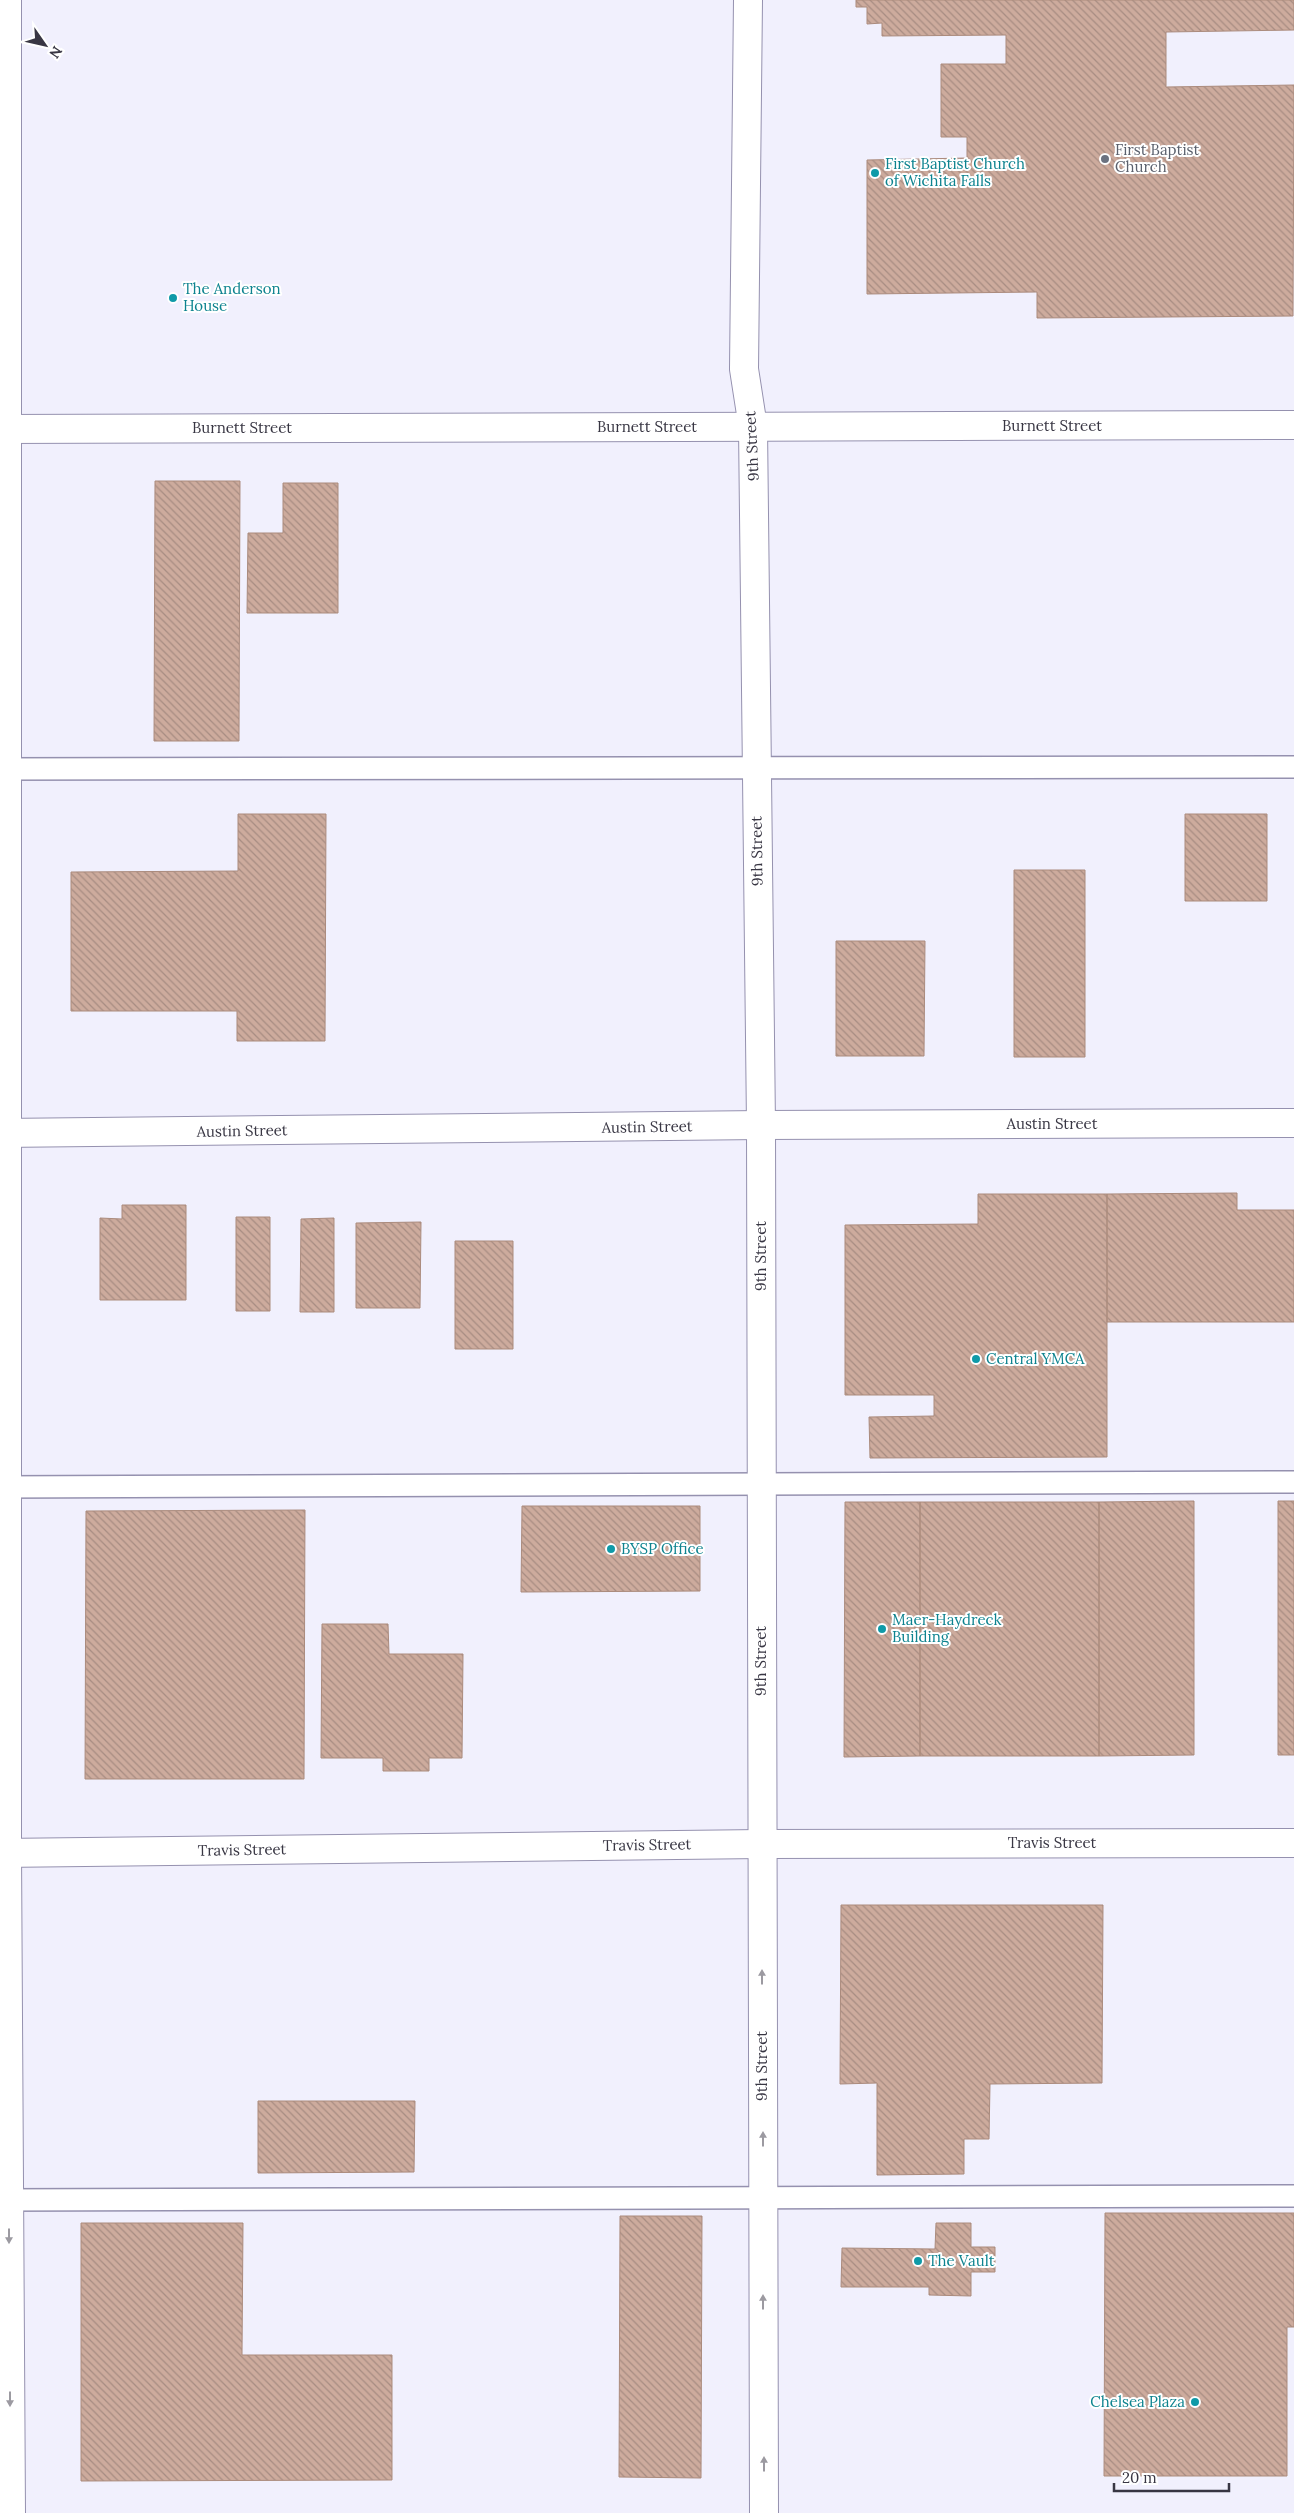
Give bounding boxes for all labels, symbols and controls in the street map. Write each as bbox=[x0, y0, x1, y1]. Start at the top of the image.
north arrow bbox=[20, 20, 70, 70]
text: N bbox=[45, 43, 66, 62]
place label: First Baptist Church bbox=[1115, 140, 1200, 176]
marker: First Baptist Church bbox=[1099, 153, 1111, 165]
place label: First Baptist Church of Wichita Falls bbox=[885, 154, 1025, 190]
marker: First Baptist Church of Wichita Falls bbox=[869, 167, 881, 179]
place label: The Anderson House bbox=[183, 279, 281, 315]
marker: The Anderson House bbox=[167, 292, 179, 304]
street label: 9th Street bbox=[740, 410, 763, 481]
street label: Burnett Street bbox=[1002, 416, 1102, 435]
street label: Burnett Street bbox=[597, 417, 697, 436]
street label: Burnett Street bbox=[192, 418, 292, 437]
street label: 9th Street bbox=[746, 816, 767, 886]
street label: Austin Street bbox=[1006, 1114, 1098, 1133]
street label: Austin Street bbox=[600, 1116, 693, 1137]
street label: Austin Street bbox=[195, 1120, 288, 1141]
street label: 9th Street bbox=[751, 1221, 770, 1291]
place label: Central YMCA bbox=[986, 1349, 1085, 1368]
marker: Central YMCA bbox=[970, 1353, 982, 1365]
place label: BYSP Office bbox=[621, 1539, 704, 1558]
marker: BYSP Office bbox=[605, 1543, 617, 1555]
place label: Maer-Haydreck Building bbox=[892, 1610, 1002, 1646]
marker: Maer-Haydreck Building bbox=[876, 1623, 888, 1635]
street label: 9th Street bbox=[751, 1626, 770, 1696]
street label: Travis Street bbox=[1008, 1833, 1096, 1852]
street label: Travis Street bbox=[603, 1834, 692, 1855]
street label: Travis Street bbox=[198, 1839, 287, 1860]
one-way arrow bbox=[758, 1969, 766, 1985]
street label: 9th Street bbox=[752, 2031, 771, 2101]
one-way arrow bbox=[759, 2131, 767, 2147]
one-way arrow bbox=[5, 2228, 13, 2244]
place label: The Vault bbox=[928, 2251, 995, 2270]
marker: The Vault bbox=[912, 2255, 924, 2267]
one-way arrow bbox=[759, 2294, 767, 2310]
one-way arrow bbox=[6, 2391, 14, 2407]
place label: Chelsea Plaza bbox=[1090, 2392, 1185, 2411]
marker: Chelsea Plaza bbox=[1189, 2396, 1201, 2408]
one-way arrow bbox=[760, 2456, 768, 2472]
scale bar bbox=[1114, 2460, 1229, 2492]
text: 20 m bbox=[1122, 2468, 1157, 2487]

